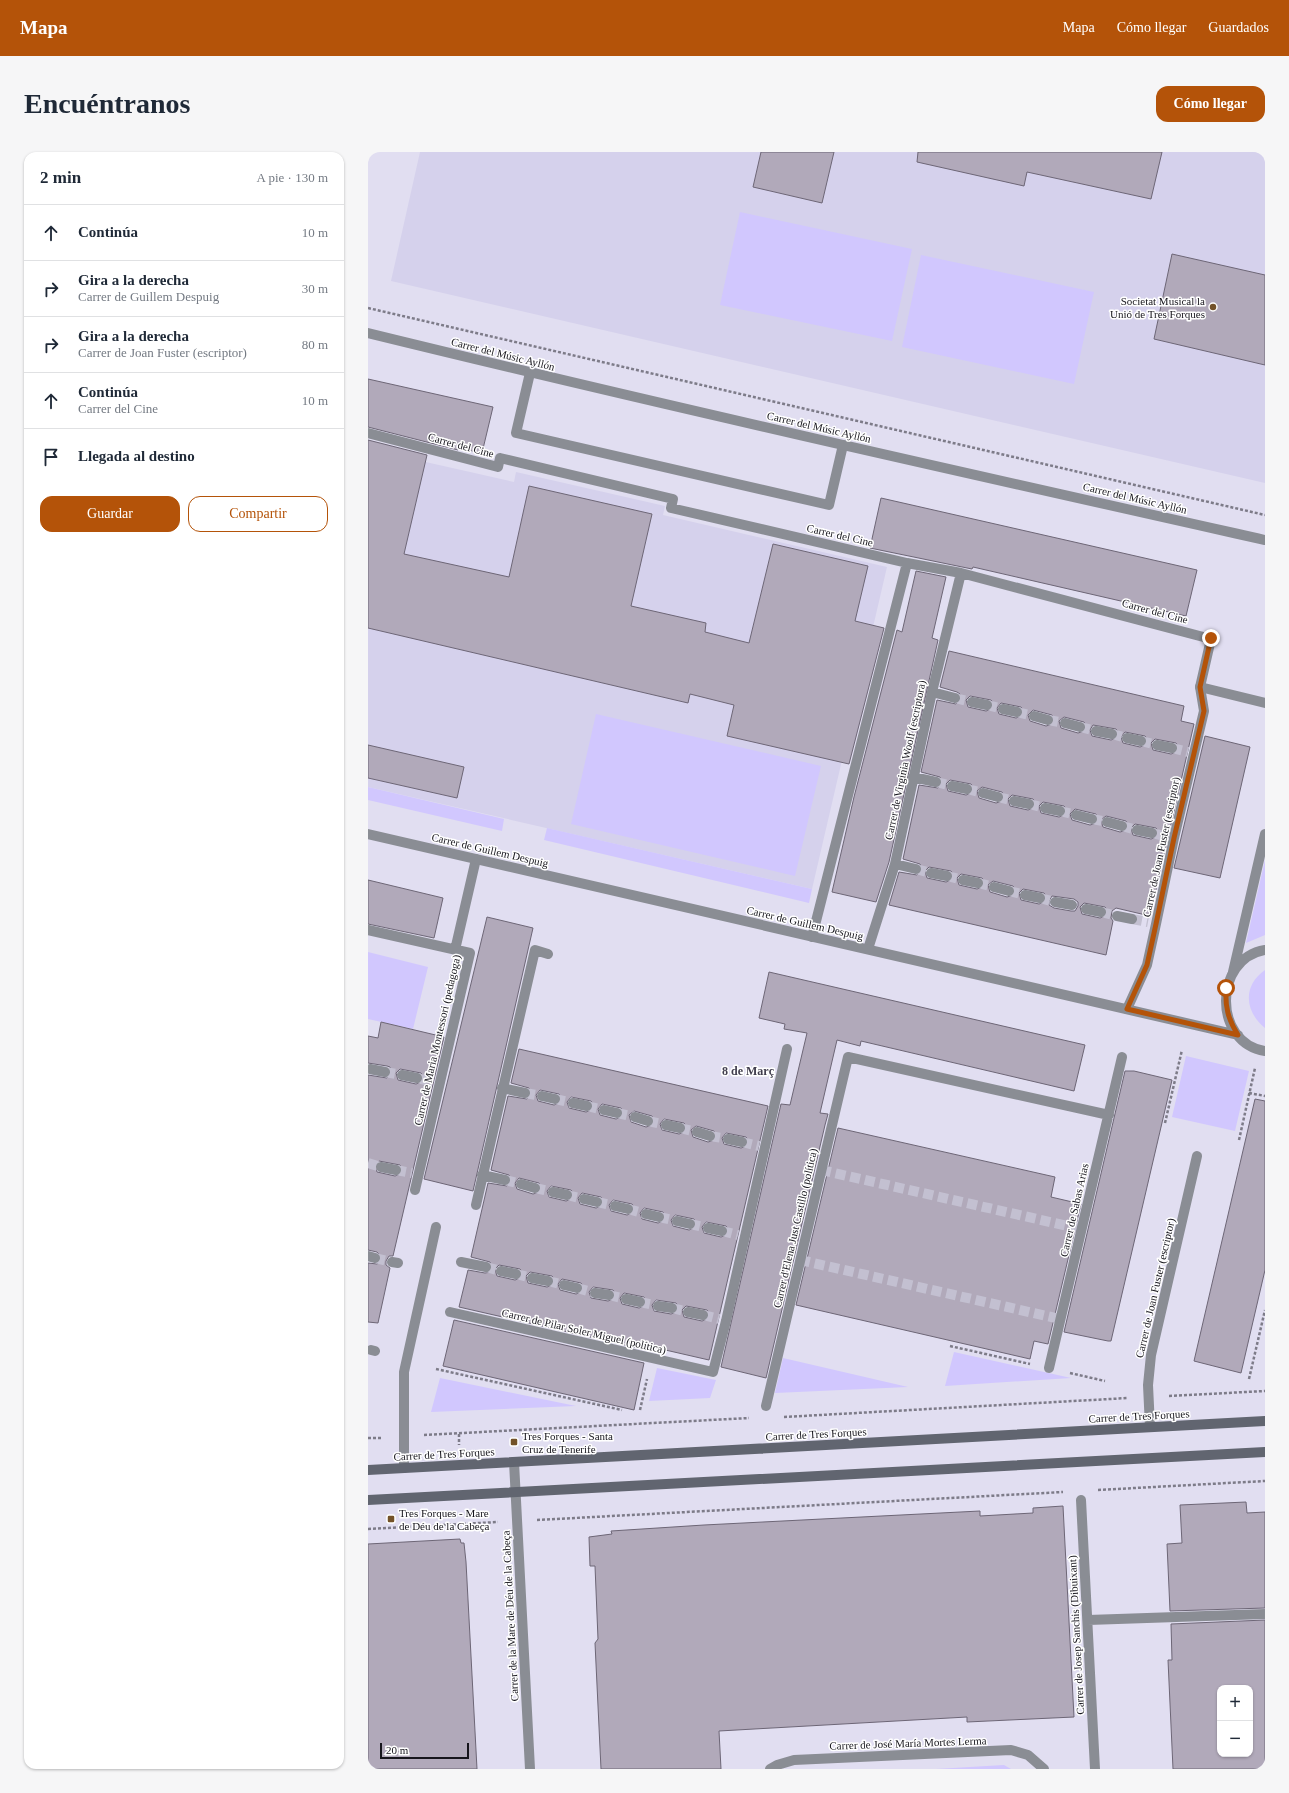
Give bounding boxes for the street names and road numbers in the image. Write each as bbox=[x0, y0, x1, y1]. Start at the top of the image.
street label: Carrer del Músic Ayllón bbox=[450, 335, 556, 373]
street label: Carrer del Músic Ayllón bbox=[766, 409, 873, 445]
street label: Carrer del Cine bbox=[427, 430, 495, 460]
street label: Carrer del Músic Ayllón bbox=[1082, 480, 1189, 516]
street label: Carrer del Cine bbox=[806, 522, 874, 548]
street label: Carrer del Cine bbox=[1121, 596, 1189, 626]
street label: Carrer de Virginia Woolf (escriptora) bbox=[882, 679, 929, 841]
street label: Carrer de Joan Fuster (escriptor) bbox=[1140, 776, 1183, 918]
street label: Carrer de Guillem Despuig bbox=[430, 831, 550, 869]
street label: Carrer de Guillem Despuig bbox=[745, 904, 865, 942]
street label: Carrer de Maria Montessori (pedagoga) bbox=[412, 953, 464, 1127]
street label: Carrer d'Elena Just Castillo (política) bbox=[771, 1147, 820, 1309]
street label: Carrer de Sabas Arias bbox=[1057, 1162, 1091, 1258]
street label: Carrer de Joan Fuster (escriptor) bbox=[1133, 1217, 1178, 1359]
street label: Carrer de Pilar Soler Miguel (política) bbox=[500, 1306, 668, 1357]
street label: Carrer de Tres Forques bbox=[1088, 1407, 1190, 1425]
street label: Carrer de Tres Forques bbox=[765, 1425, 867, 1443]
street label: Carrer de Tres Forques bbox=[393, 1445, 495, 1463]
street label: Carrer de la Mare de Déu de la Cabeça bbox=[500, 1530, 520, 1702]
street label: Carrer de Josep Sanchis (Dibuixant) bbox=[1066, 1555, 1087, 1715]
street label: Carrer de José María Mortes Lerma bbox=[829, 1734, 987, 1752]

